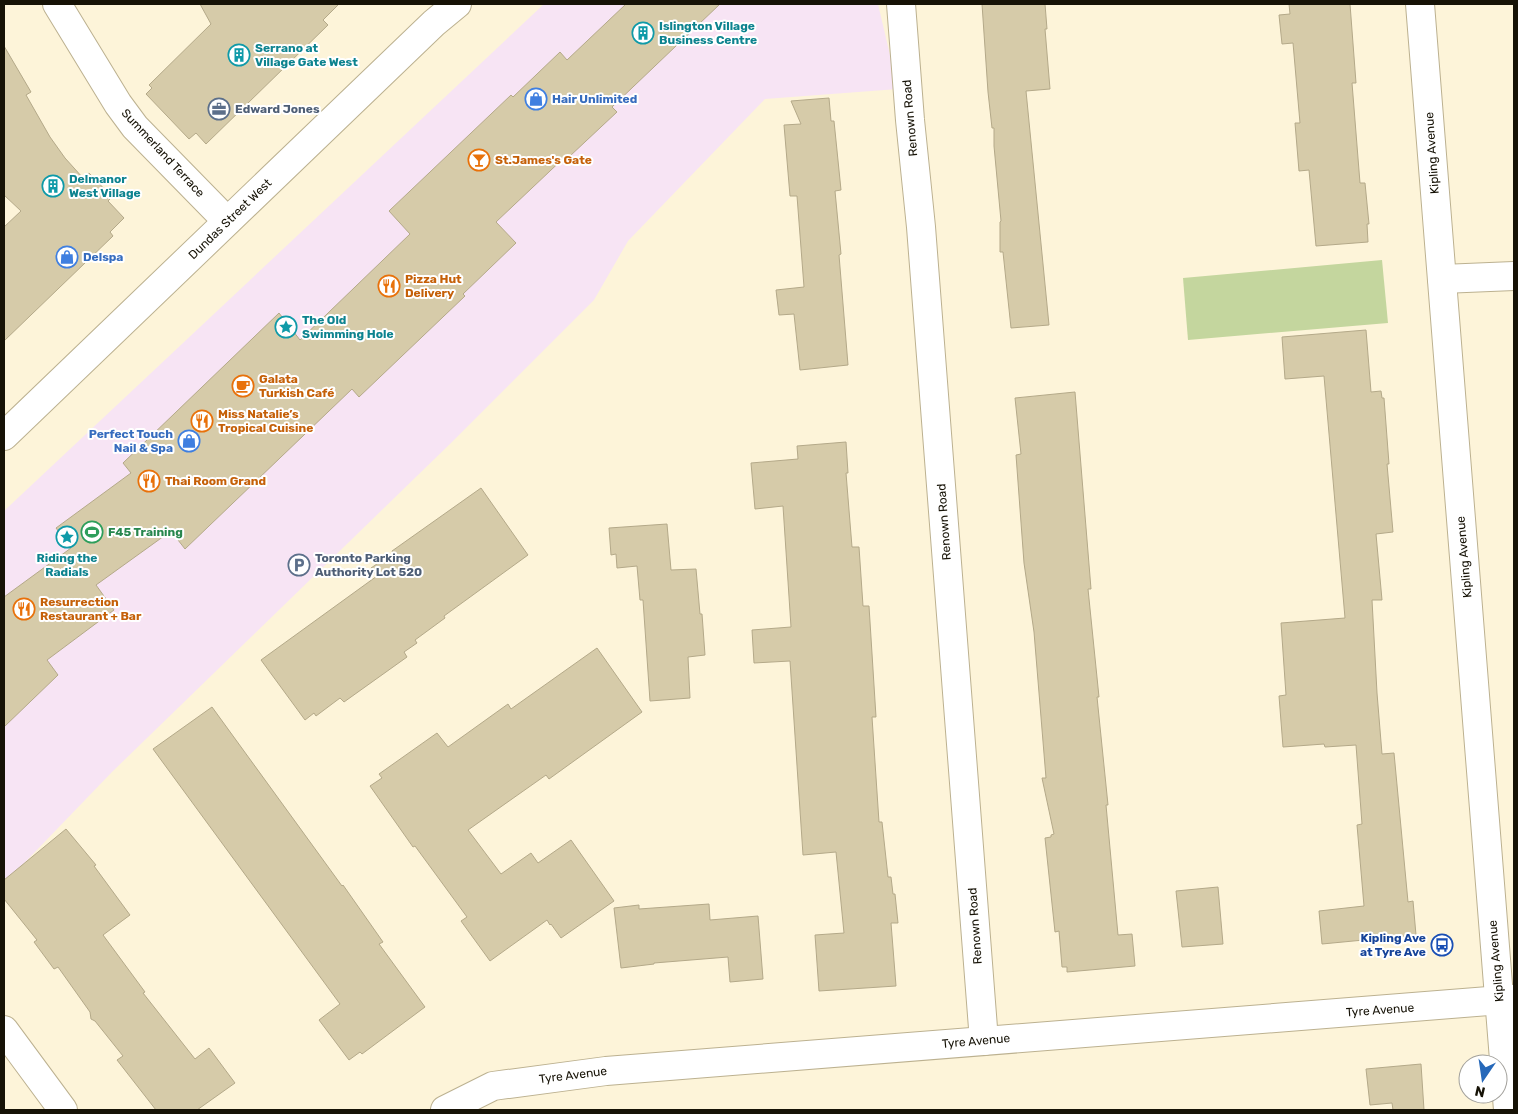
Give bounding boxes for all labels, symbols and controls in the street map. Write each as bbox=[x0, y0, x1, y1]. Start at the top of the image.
place label: Islington Village Business Centre bbox=[659, 19, 757, 47]
building icon: Islington Village Business Centre bbox=[631, 21, 655, 45]
place label: Serrano at Village Gate West bbox=[255, 41, 358, 69]
building icon: Serrano at Village Gate West bbox=[227, 43, 251, 67]
street label: Renown Road bbox=[900, 79, 920, 157]
shop icon: Hair Unlimited bbox=[524, 87, 548, 111]
place label: Hair Unlimited bbox=[552, 92, 637, 106]
office icon: Edward Jones bbox=[207, 97, 231, 121]
place label: Edward Jones bbox=[235, 102, 320, 116]
street label: Summerland Terrace bbox=[119, 106, 208, 200]
street label: Kipling Avenue bbox=[1422, 111, 1442, 194]
bar icon: St.James's Gate bbox=[467, 148, 491, 172]
place label: St.James's Gate bbox=[495, 153, 592, 167]
place label: Delmanor West Village bbox=[69, 172, 141, 200]
building icon: Delmanor West Village bbox=[41, 174, 65, 198]
street label: Dundas Street West bbox=[186, 176, 275, 262]
shop icon: Delspa bbox=[55, 245, 79, 269]
place label: Delspa bbox=[83, 250, 123, 264]
place label: Pizza Hut Delivery bbox=[405, 272, 462, 300]
restaurant icon: Pizza Hut Delivery bbox=[377, 274, 401, 298]
place label: The Old Swimming Hole bbox=[302, 313, 394, 341]
place icon: The Old Swimming Hole bbox=[274, 315, 298, 339]
place label: Galata Turkish Café bbox=[259, 372, 334, 400]
cafe icon: Galata Turkish Café bbox=[231, 374, 255, 398]
place label: Miss Natalie’s Tropical Cuisine bbox=[218, 407, 313, 435]
restaurant icon: Miss Natalie’s Tropical Cuisine bbox=[190, 409, 214, 433]
place label: Perfect Touch Nail & Spa bbox=[89, 427, 173, 455]
shop icon: Perfect Touch Nail & Spa bbox=[177, 429, 201, 453]
restaurant icon: Thai Room Grand bbox=[137, 469, 161, 493]
place label: Thai Room Grand bbox=[165, 474, 266, 488]
street label: Renown Road bbox=[934, 483, 954, 561]
street label: Kipling Avenue bbox=[1453, 515, 1475, 599]
sports icon: F45 Training bbox=[80, 520, 104, 544]
place icon: Riding the Radials bbox=[55, 525, 79, 549]
place label: F45 Training bbox=[108, 525, 183, 539]
place label: Riding the Radials bbox=[37, 551, 97, 579]
place label: Toronto Parking Authority Lot 520 bbox=[315, 551, 422, 579]
parking icon: Toronto Parking Authority Lot 520 bbox=[287, 553, 311, 577]
place label: Resurrection Restaurant + Bar bbox=[40, 595, 142, 623]
restaurant icon: Resurrection Restaurant + Bar bbox=[12, 597, 36, 621]
street label: Renown Road bbox=[965, 887, 985, 965]
street label: Kipling Avenue bbox=[1485, 919, 1507, 1003]
place label: Kipling Ave at Tyre Ave bbox=[1360, 931, 1426, 959]
bus stop icon: Kipling Ave at Tyre Ave bbox=[1430, 933, 1454, 957]
street label: Tyre Avenue bbox=[1345, 1001, 1415, 1019]
street label: Tyre Avenue bbox=[941, 1031, 1011, 1051]
north arrow bbox=[1458, 1054, 1508, 1104]
street label: Tyre Avenue bbox=[538, 1064, 608, 1086]
text: N bbox=[1473, 1082, 1487, 1101]

